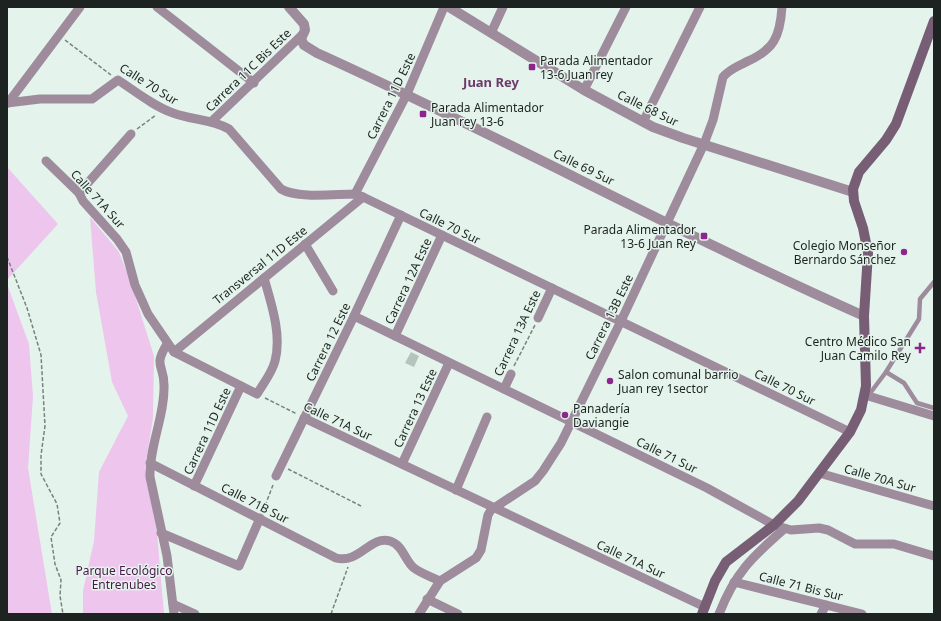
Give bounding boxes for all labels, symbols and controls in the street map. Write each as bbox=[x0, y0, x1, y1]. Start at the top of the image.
street label: Carrera 11C Bis Este bbox=[201, 24, 295, 115]
street label: Carrera 11D Este bbox=[363, 50, 419, 142]
place label: Parada Alimentador 13-6 Juan rey bbox=[540, 52, 653, 83]
street label: Calle 70 Sur bbox=[116, 59, 182, 109]
marker: Parada Alimentador 13-6 Juan rey bbox=[527, 62, 537, 72]
district label: Juan Rey bbox=[462, 73, 519, 91]
street label: Calle 68 Sur bbox=[615, 86, 682, 130]
place label: Parada Alimentador Juan rey 13-6 bbox=[430, 99, 544, 130]
marker: Parada Alimentador Juan rey 13-6 bbox=[418, 109, 428, 119]
street label: Calle 69 Sur bbox=[551, 145, 618, 189]
street label: Calle 71A Sur bbox=[67, 166, 129, 232]
street label: Calle 70 Sur bbox=[417, 204, 484, 248]
place label: Parada Alimentador 13-6 Juan Rey bbox=[583, 221, 697, 252]
street label: Transversal 11D Este bbox=[209, 222, 311, 308]
marker: Parada Alimentador 13-6 Juan Rey bbox=[699, 231, 709, 241]
street label: Carrera 12A Este bbox=[381, 235, 436, 327]
place label: Colegio Monseñor Bernardo Sánchez bbox=[793, 237, 896, 268]
marker: Colegio Monseñor Bernardo Sánchez bbox=[899, 247, 909, 257]
street label: Carrera 13B Este bbox=[581, 271, 637, 363]
street label: Carrera 13A Este bbox=[490, 287, 545, 379]
street label: Carrera 12 Este bbox=[302, 300, 355, 384]
place label: Centro Médico San Juan Camilo Rey bbox=[805, 333, 912, 364]
marker: Centro Médico San Juan Camilo Rey bbox=[914, 342, 926, 354]
street label: Carrera 13 Este bbox=[389, 365, 441, 450]
street label: Calle 70 Sur bbox=[752, 365, 819, 409]
place label: Salon comunal barrio Juan rey 1sector bbox=[617, 366, 739, 397]
marker: Salon comunal barrio Juan rey 1sector bbox=[605, 376, 615, 386]
street label: Carrera 11D Este bbox=[179, 384, 235, 477]
street label: Calle 71A Sur bbox=[301, 398, 375, 444]
place label: Panadería Daviangie bbox=[573, 400, 630, 431]
marker: Panadería Daviangie bbox=[560, 410, 570, 420]
street label: Calle 71 Sur bbox=[634, 433, 701, 477]
street label: Calle 70A Sur bbox=[842, 460, 918, 496]
street label: Calle 71B Sur bbox=[218, 479, 292, 527]
street label: Calle 71A Sur bbox=[594, 536, 668, 582]
park label: Parque Ecológico Entrenubes bbox=[76, 562, 172, 593]
street label: Calle 71 Bis Sur bbox=[757, 567, 845, 605]

